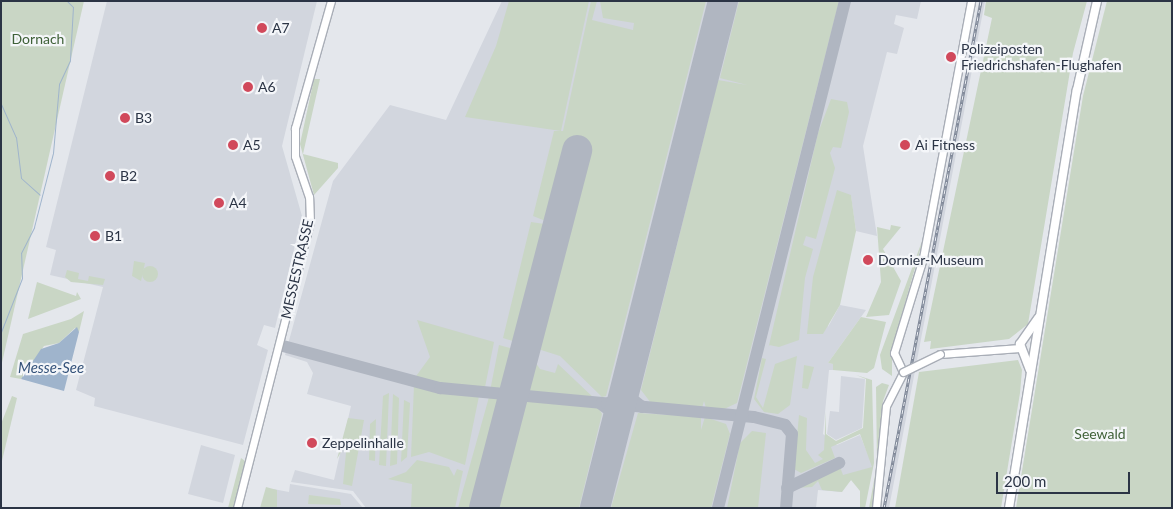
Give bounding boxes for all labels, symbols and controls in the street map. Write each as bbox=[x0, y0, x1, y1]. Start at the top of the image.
place label: A7 bbox=[272, 20, 290, 36]
marker: A7 bbox=[256, 22, 268, 34]
park label: Dornach bbox=[12, 31, 64, 47]
place label: Polizeiposten Friedrichshafen-Flughafen bbox=[961, 41, 1121, 74]
marker: Polizeiposten Friedrichshafen-Flughafen bbox=[945, 51, 957, 63]
place label: A6 bbox=[258, 79, 276, 95]
marker: A6 bbox=[242, 81, 254, 93]
place label: B3 bbox=[135, 110, 152, 126]
marker: B3 bbox=[119, 112, 131, 124]
place label: A5 bbox=[243, 137, 261, 153]
place label: Ai Fitness bbox=[915, 137, 975, 153]
marker: A5 bbox=[227, 139, 239, 151]
marker: Ai Fitness bbox=[899, 139, 911, 151]
place label: B2 bbox=[120, 168, 137, 184]
marker: B2 bbox=[104, 170, 116, 182]
place label: A4 bbox=[229, 195, 247, 211]
marker: A4 bbox=[213, 197, 225, 209]
street label: MESSESTRASSE bbox=[277, 218, 317, 320]
place label: B1 bbox=[105, 228, 122, 244]
marker: B1 bbox=[89, 230, 101, 242]
place label: Dornier-Museum bbox=[878, 252, 984, 268]
marker: Dornier-Museum bbox=[862, 254, 874, 266]
water label: Messe-See bbox=[18, 359, 84, 377]
park label: Seewald bbox=[1074, 426, 1126, 442]
place label: Zeppelinhalle bbox=[322, 435, 404, 451]
marker: Zeppelinhalle bbox=[306, 437, 318, 449]
scale bar bbox=[998, 462, 1132, 494]
text: 200 m bbox=[1004, 472, 1046, 490]

